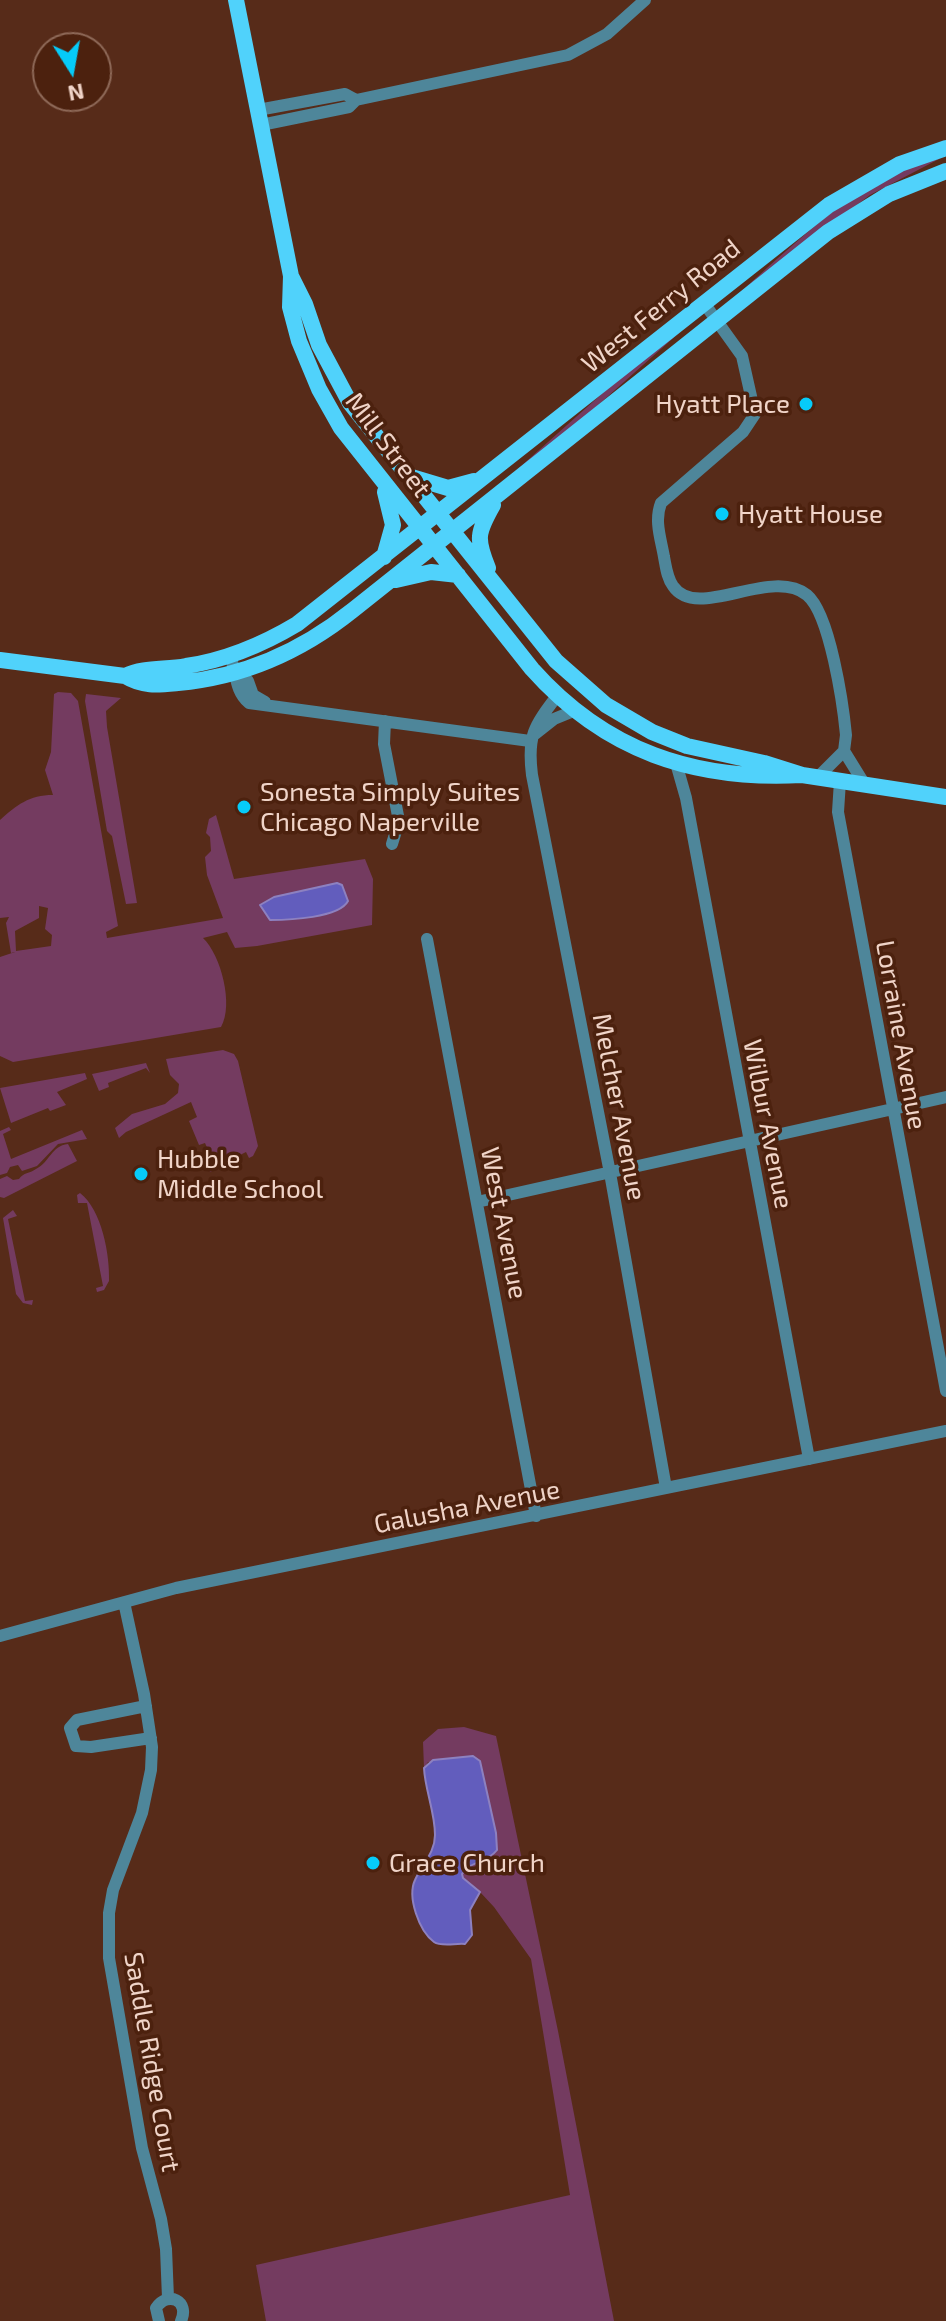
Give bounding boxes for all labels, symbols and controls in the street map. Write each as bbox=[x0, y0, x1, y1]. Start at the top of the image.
north arrow bbox=[32, 32, 112, 112]
text: N bbox=[66, 79, 86, 108]
street label: West Ferry Road bbox=[575, 233, 747, 379]
street label: Mill Street bbox=[339, 387, 437, 503]
place label: Hyatt Place bbox=[655, 388, 790, 420]
marker: Hyatt Place bbox=[797, 395, 815, 413]
place label: Hyatt House bbox=[738, 498, 883, 530]
marker: Hyatt House bbox=[713, 505, 731, 523]
place label: Sonesta Simply Suites Chicago Naperville bbox=[260, 776, 520, 838]
marker: Sonesta Simply Suites Chicago Naperville bbox=[235, 798, 253, 816]
street label: Lorraine Avenue bbox=[869, 938, 933, 1132]
street label: Melcher Avenue bbox=[586, 1011, 652, 1203]
street label: Wilbur Avenue bbox=[736, 1037, 800, 1211]
place label: Hubble Middle School bbox=[157, 1143, 323, 1204]
street label: West Avenue bbox=[474, 1144, 534, 1302]
marker: Hubble Middle School bbox=[132, 1165, 150, 1183]
street label: Galusha Avenue bbox=[371, 1474, 563, 1540]
place label: Grace Church bbox=[389, 1847, 545, 1879]
marker: Grace Church bbox=[364, 1854, 382, 1872]
street label: Saddle Ridge Court bbox=[117, 1950, 187, 2174]

